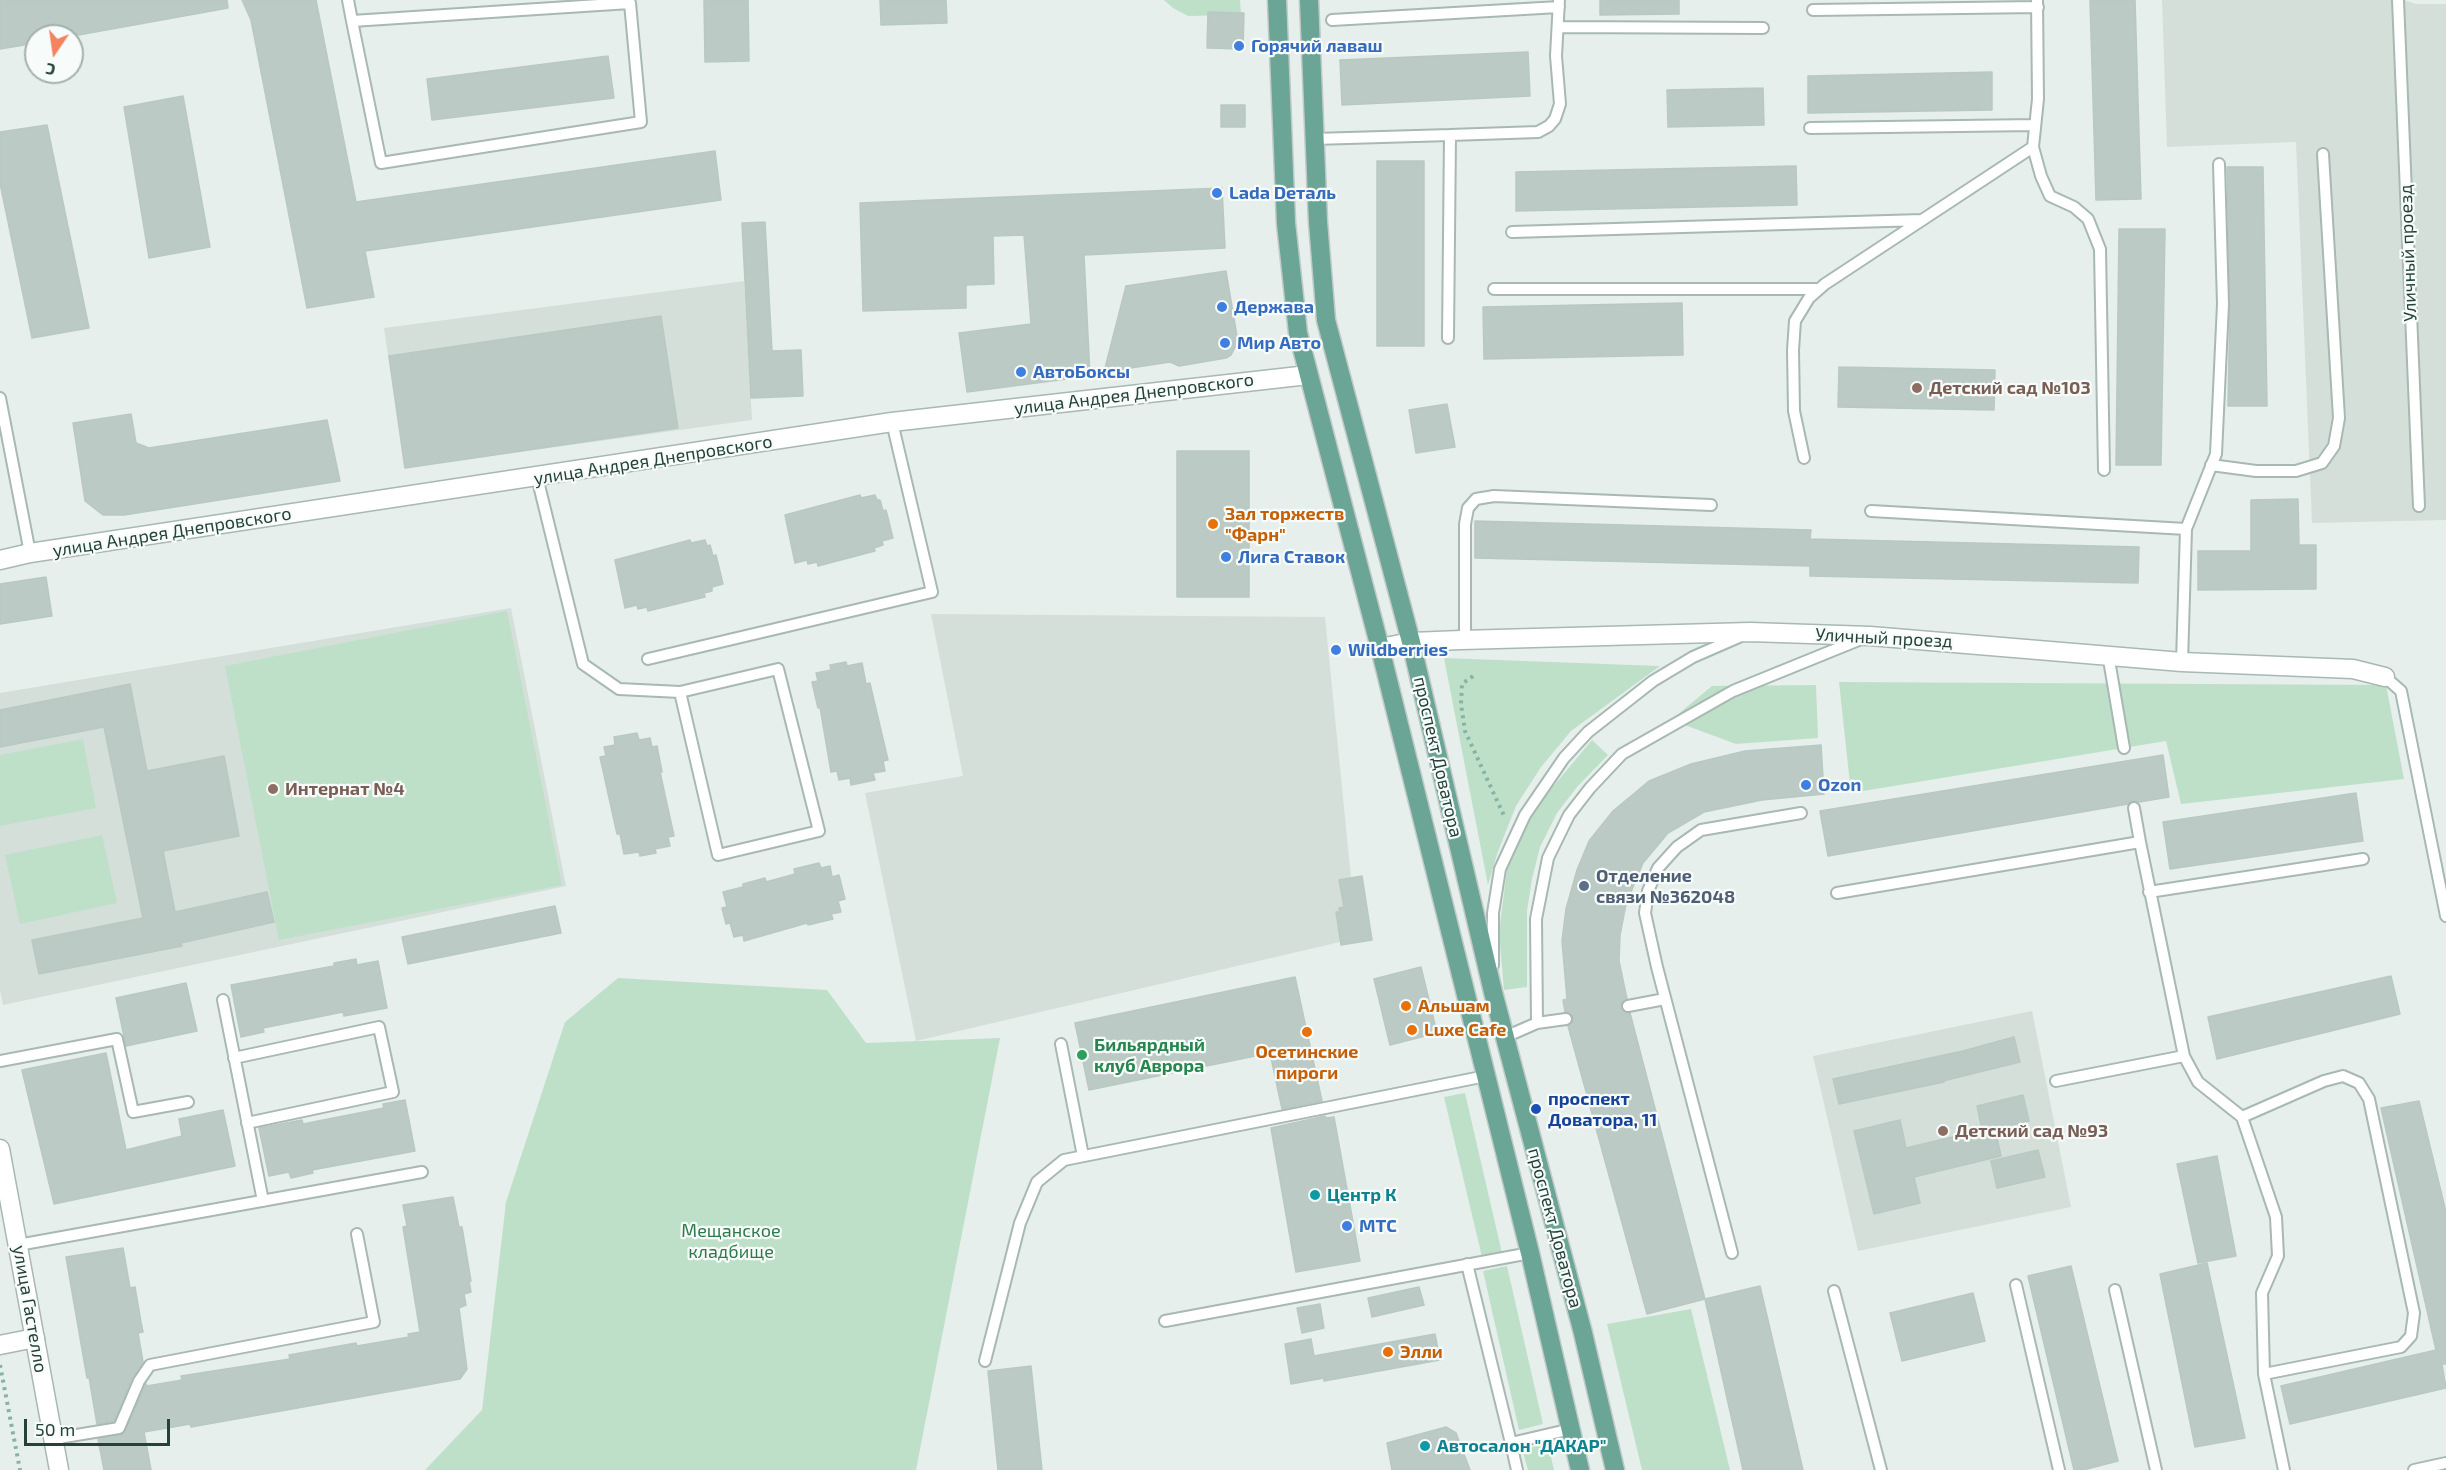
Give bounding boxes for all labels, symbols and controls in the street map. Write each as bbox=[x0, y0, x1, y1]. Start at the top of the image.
north arrow bbox=[24, 24, 84, 84]
place label: Горячий лаваш bbox=[1251, 35, 1383, 57]
marker: Горячий лаваш bbox=[1232, 39, 1246, 53]
text: С bbox=[44, 60, 57, 80]
place label: Lada Dеталь bbox=[1229, 182, 1336, 204]
street label: Уличный проезд bbox=[2395, 184, 2421, 322]
marker: Lada Dеталь bbox=[1210, 186, 1224, 200]
place label: Держава bbox=[1234, 296, 1314, 318]
marker: Держава bbox=[1215, 300, 1229, 314]
place label: Мир Авто bbox=[1237, 332, 1321, 354]
marker: Мир Авто bbox=[1218, 336, 1232, 350]
place label: АвтоБоксы bbox=[1033, 361, 1130, 383]
marker: АвтоБоксы bbox=[1014, 365, 1028, 379]
street label: улица Андрея Днепровского bbox=[1013, 369, 1255, 419]
place label: Детский сад №103 bbox=[1929, 377, 2091, 399]
marker: Детский сад №103 bbox=[1910, 381, 1924, 395]
street label: улица Андрея Днепровского bbox=[532, 430, 774, 490]
street label: улица Андрея Днепровского bbox=[51, 502, 293, 562]
place label: Зал торжеств "Фарн" bbox=[1225, 503, 1344, 546]
marker: Зал торжеств "Фарн" bbox=[1206, 517, 1220, 531]
place label: Лига Ставок bbox=[1238, 546, 1345, 568]
marker: Лига Ставок bbox=[1219, 550, 1233, 564]
street label: Уличный проезд bbox=[1815, 624, 1953, 652]
place label: Wildberries bbox=[1348, 639, 1448, 661]
marker: Wildberries bbox=[1329, 643, 1343, 657]
street label: проспект Доватора bbox=[1409, 674, 1467, 840]
place label: Ozon bbox=[1818, 774, 1861, 796]
place label: Интернат №4 bbox=[285, 778, 405, 800]
marker: Ozon bbox=[1799, 778, 1813, 792]
marker: Интернат №4 bbox=[266, 782, 280, 796]
place label: Отделение связи №362048 bbox=[1596, 865, 1735, 908]
marker: Отделение связи №362048 bbox=[1577, 879, 1591, 893]
place label: Альшам bbox=[1418, 995, 1490, 1017]
marker: Альшам bbox=[1399, 999, 1413, 1013]
place label: Luxe Cafe bbox=[1424, 1019, 1506, 1041]
marker: Luxe Cafe bbox=[1405, 1023, 1419, 1037]
marker: Осетинские пироги bbox=[1300, 1025, 1314, 1039]
place label: Бильярдный клуб Аврора bbox=[1094, 1034, 1205, 1076]
place label: Осетинские пироги bbox=[1255, 1041, 1359, 1084]
marker: Бильярдный клуб Аврора bbox=[1075, 1048, 1089, 1062]
place label: проспект Доватора, 11 bbox=[1548, 1088, 1657, 1130]
marker: проспект Доватора, 11 bbox=[1529, 1102, 1543, 1116]
place label: Детский сад №93 bbox=[1955, 1120, 2108, 1142]
marker: Детский сад №93 bbox=[1936, 1124, 1950, 1138]
street label: проспект Доватора bbox=[1523, 1146, 1587, 1310]
place label: Центр К bbox=[1327, 1184, 1396, 1206]
marker: Центр К bbox=[1308, 1188, 1322, 1202]
place label: МТС bbox=[1359, 1215, 1397, 1237]
marker: МТС bbox=[1340, 1219, 1354, 1233]
park label: Мещанское кладбище bbox=[681, 1220, 781, 1262]
street label: улица Гастелло bbox=[8, 1243, 52, 1375]
place label: Элли bbox=[1400, 1341, 1443, 1363]
marker: Элли bbox=[1381, 1345, 1395, 1359]
scale bar bbox=[27, 1407, 172, 1445]
text: 50 m bbox=[35, 1418, 75, 1440]
place label: Автосалон "ДАКАР" bbox=[1437, 1435, 1606, 1457]
marker: Автосалон "ДАКАР" bbox=[1418, 1439, 1432, 1453]

